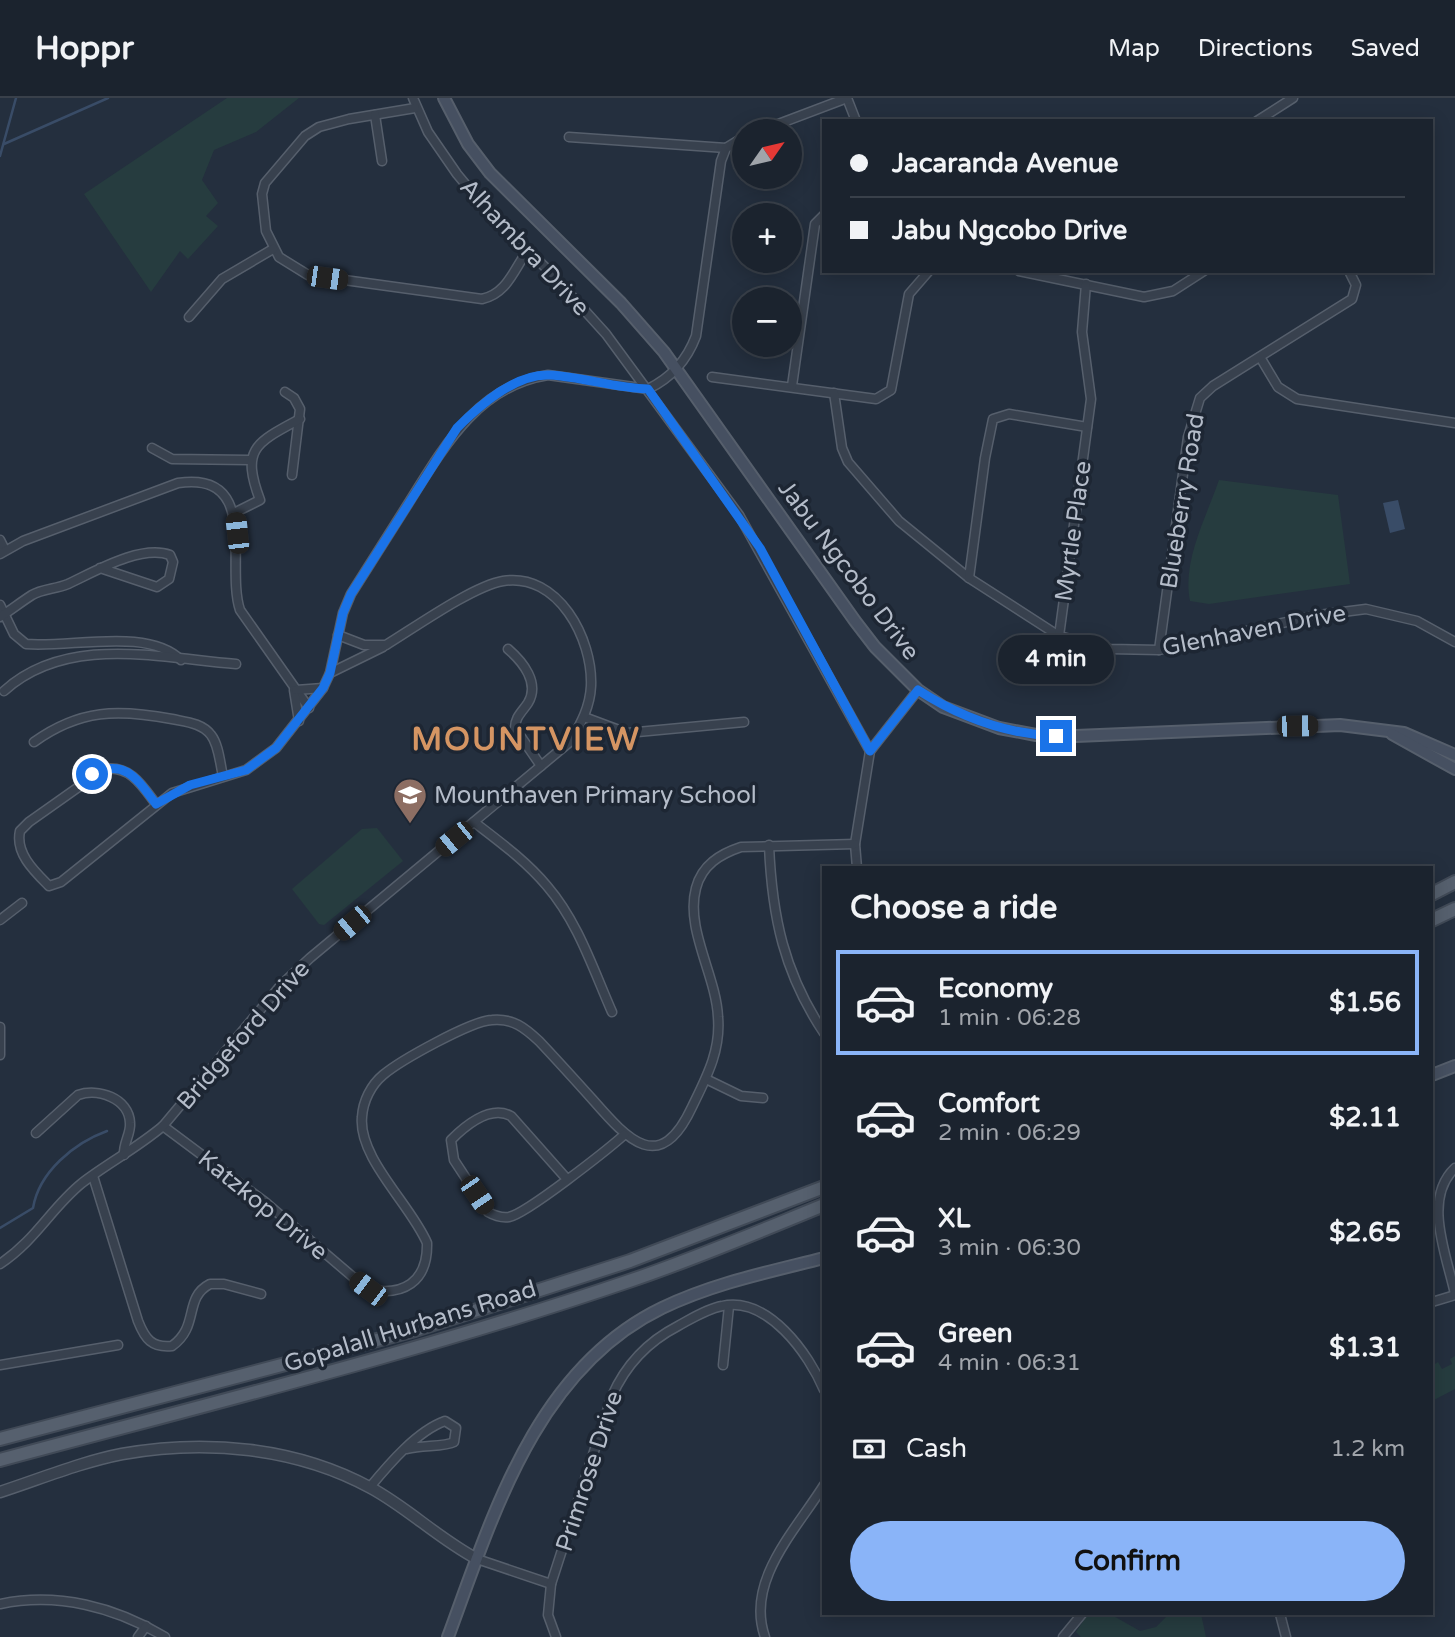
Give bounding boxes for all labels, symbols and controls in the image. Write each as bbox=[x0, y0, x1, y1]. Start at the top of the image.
text: Hoppr bbox=[35, 29, 134, 68]
text: Map bbox=[1108, 34, 1160, 63]
text: Directions bbox=[1198, 34, 1313, 63]
text: Saved bbox=[1351, 34, 1420, 63]
north arrow bbox=[732, 119, 802, 189]
map controls bbox=[732, 119, 802, 357]
text: Jacaranda Avenue bbox=[892, 148, 1118, 179]
street label: Alhambra Drive bbox=[454, 173, 596, 322]
button: + bbox=[732, 203, 802, 273]
text: Jabu Ngcobo Drive bbox=[892, 215, 1127, 246]
car bbox=[305, 265, 350, 291]
button: − bbox=[732, 287, 802, 357]
street label: Blueberry Road bbox=[1154, 411, 1211, 591]
street label: Myrtle Place bbox=[1049, 459, 1098, 603]
street label: Jabu Ngcobo Drive bbox=[772, 475, 926, 666]
car bbox=[225, 511, 250, 555]
street label: Glenhaven Drive bbox=[1160, 598, 1348, 663]
callout: 4 min bbox=[998, 634, 1114, 684]
text: 4 min bbox=[1025, 645, 1087, 673]
car bbox=[1276, 715, 1319, 737]
route end bbox=[1040, 720, 1072, 752]
district label: MOUNTVIEW bbox=[411, 721, 641, 759]
route start bbox=[76, 758, 108, 790]
school or university icon: Mounthaven Primary School bbox=[391, 776, 429, 825]
place label: Mounthaven Primary School bbox=[434, 781, 757, 810]
car bbox=[432, 818, 477, 860]
text: Choose a ride bbox=[850, 889, 1057, 927]
car bbox=[330, 901, 375, 945]
street label: Bridgeford Drive bbox=[171, 955, 316, 1116]
icon: car bbox=[854, 971, 917, 1034]
text: Economy bbox=[938, 973, 1053, 1004]
text: $1.56 bbox=[1329, 987, 1401, 1018]
text: 1 min · 06:28 bbox=[938, 1004, 1081, 1032]
icon: car bbox=[854, 1086, 917, 1149]
text: Comfort bbox=[938, 1088, 1040, 1119]
text: $2.11 bbox=[1329, 1102, 1401, 1133]
text: 2 min · 06:29 bbox=[938, 1119, 1081, 1147]
street label: Katzkop Drive bbox=[192, 1144, 333, 1266]
car bbox=[457, 1172, 498, 1218]
icon: car bbox=[854, 1201, 917, 1264]
text: XL bbox=[938, 1203, 970, 1234]
text: $2.65 bbox=[1329, 1217, 1401, 1248]
text: 3 min · 06:30 bbox=[938, 1234, 1081, 1262]
car bbox=[345, 1268, 392, 1310]
street label: Gopalall Hurbans Road bbox=[281, 1274, 540, 1379]
icon: car bbox=[854, 1316, 917, 1379]
text: Green bbox=[938, 1318, 1013, 1349]
text: $1.31 bbox=[1329, 1332, 1401, 1363]
text: 4 min · 06:31 bbox=[938, 1349, 1081, 1377]
street label: Primrose Drive bbox=[550, 1387, 629, 1555]
icon: cash bbox=[850, 1430, 888, 1468]
text: Cash bbox=[906, 1433, 967, 1464]
text: 1.2 km bbox=[1331, 1435, 1405, 1463]
button: Confirm bbox=[850, 1521, 1405, 1601]

